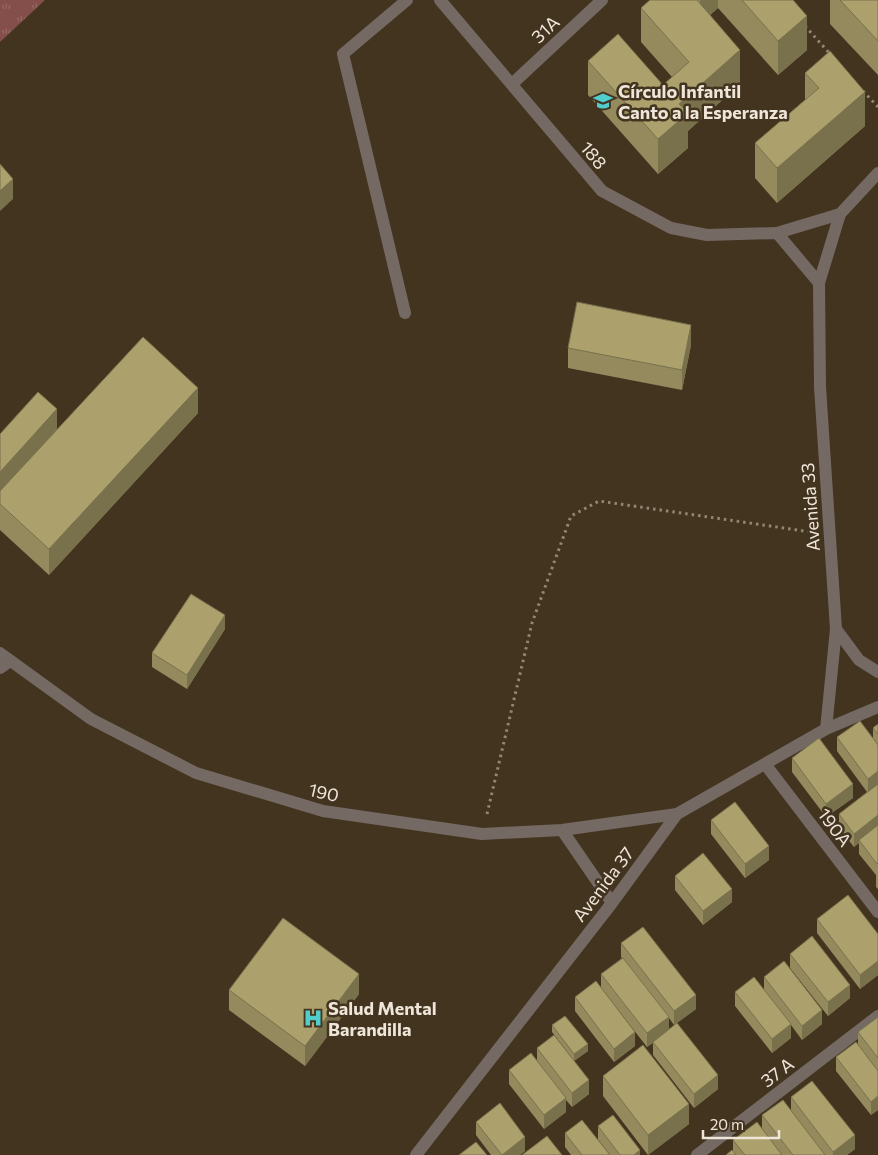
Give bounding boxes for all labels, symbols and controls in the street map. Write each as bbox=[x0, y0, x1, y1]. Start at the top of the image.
street label: 31A bbox=[526, 11, 564, 47]
place label: Círculo Infantil Canto a la Esperanza bbox=[618, 80, 788, 123]
school or university icon: Círculo Infantil Canto a la Esperanza bbox=[592, 90, 614, 112]
street label: 188 bbox=[576, 137, 612, 173]
street label: Avenida 33 bbox=[796, 462, 824, 552]
street label: 190 bbox=[307, 778, 341, 806]
street label: 190A bbox=[813, 803, 857, 851]
street label: Avenida 37 bbox=[568, 842, 638, 926]
place label: Salud Mental Barandilla bbox=[328, 997, 437, 1040]
hospital icon: Salud Mental Barandilla bbox=[302, 1007, 324, 1029]
street label: 37 A bbox=[756, 1053, 798, 1091]
scale bar bbox=[703, 1108, 779, 1140]
text: 20 m bbox=[710, 1115, 744, 1133]

